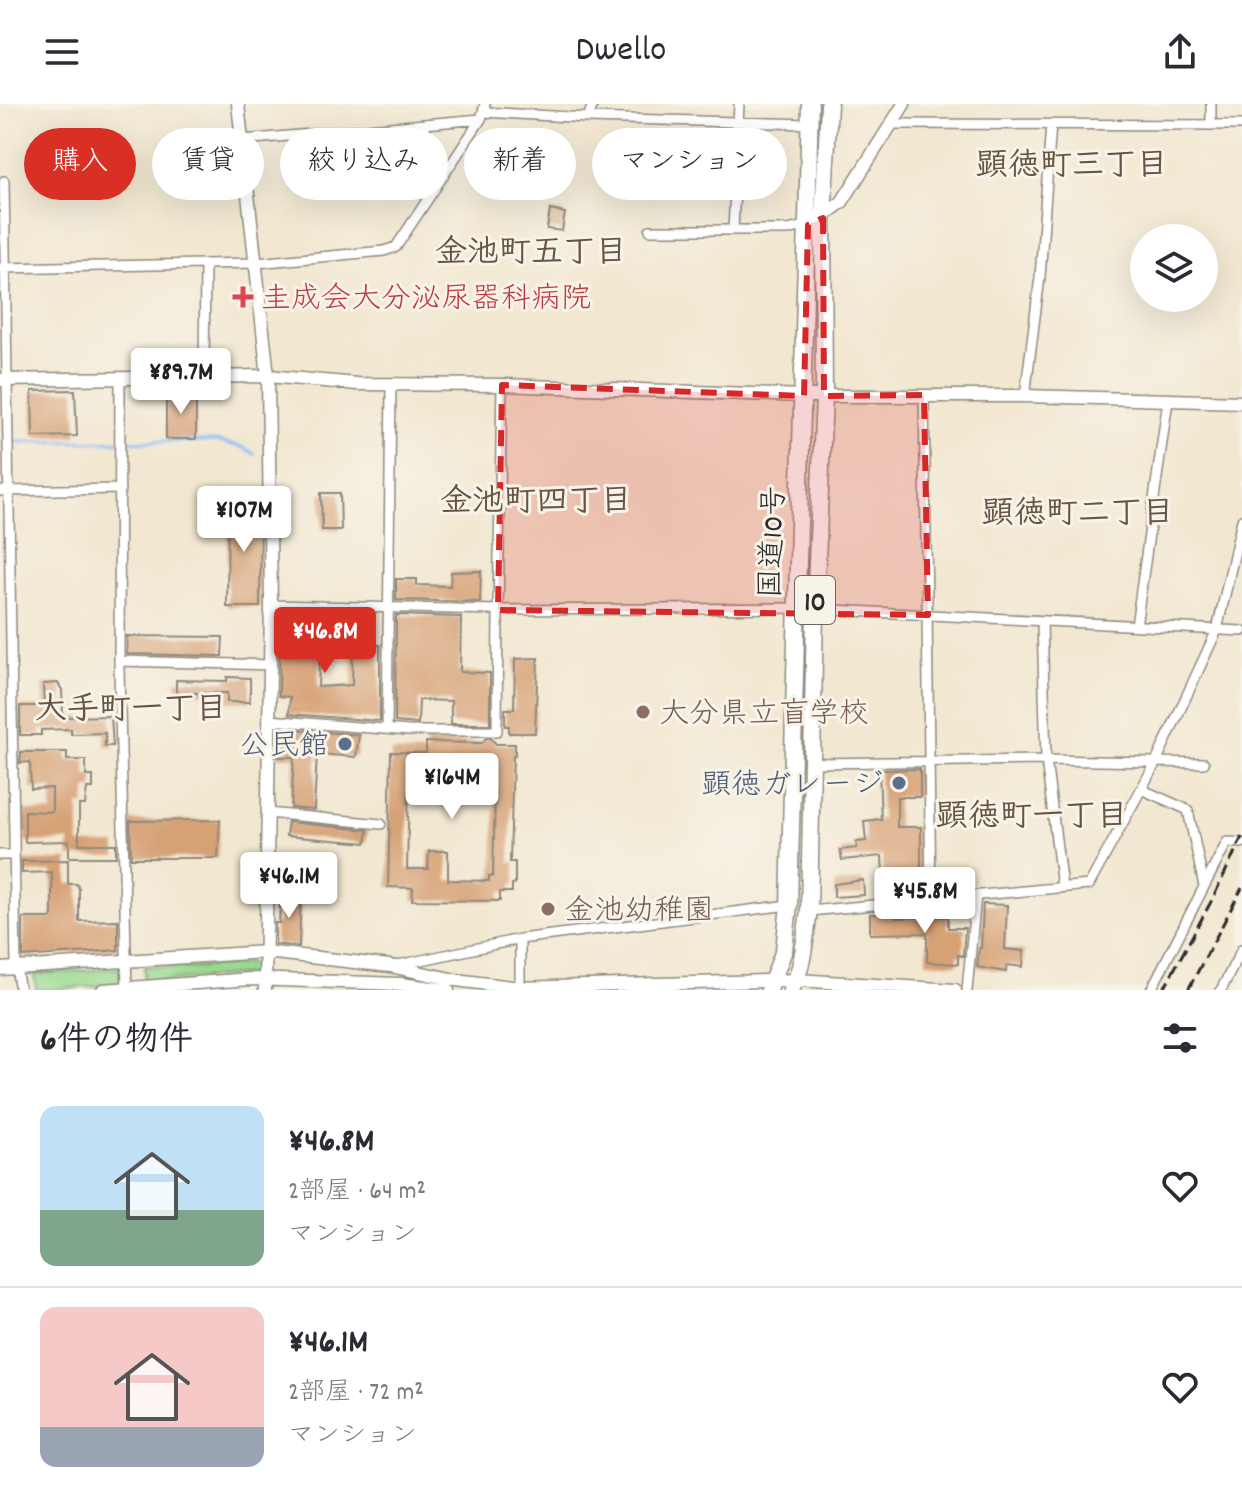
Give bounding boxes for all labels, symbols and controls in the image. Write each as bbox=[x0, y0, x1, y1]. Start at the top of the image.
text: Dwello bbox=[576, 26, 666, 78]
icon: menu bbox=[40, 30, 84, 74]
icon: share bbox=[1158, 30, 1202, 74]
chip: 購入 bbox=[24, 128, 136, 200]
chip: 賃貸 bbox=[152, 128, 264, 200]
chip: 絞り込み bbox=[280, 128, 448, 200]
chip: 新着 bbox=[464, 128, 576, 200]
chip: マンション bbox=[592, 128, 787, 200]
district label: 顕徳町三丁目 bbox=[976, 145, 1168, 191]
map controls bbox=[1130, 224, 1218, 312]
button: layers bbox=[1130, 224, 1218, 312]
district label: 金池町五丁目 bbox=[435, 232, 627, 278]
place label: 圭成会大分泌尿器科病院 bbox=[261, 280, 591, 323]
marker: 圭成会大分泌尿器科病院 bbox=[232, 286, 254, 308]
pin: ¥89.7M bbox=[116, 348, 246, 416]
text: ¥89.7M bbox=[149, 355, 213, 392]
district label: 金池町四丁目 bbox=[440, 481, 632, 527]
street label: 国道10号 bbox=[752, 485, 799, 599]
pin: ¥107M bbox=[188, 486, 300, 554]
text: ¥107M bbox=[215, 493, 273, 530]
district label: 顕徳町二丁目 bbox=[982, 493, 1174, 539]
road number: 10 bbox=[795, 576, 835, 624]
pin: ¥46.8M bbox=[260, 607, 390, 675]
text: ¥46.8M bbox=[292, 614, 358, 651]
district label: 大手町一丁目 bbox=[35, 689, 227, 735]
place label: 大分県立盲学校 bbox=[659, 695, 869, 738]
marker: 大分県立盲学校 bbox=[634, 703, 652, 721]
place label: 公民館 bbox=[239, 727, 329, 770]
marker: 公民館 bbox=[336, 735, 354, 753]
pin: ¥164M bbox=[396, 753, 508, 821]
text: ¥164M bbox=[423, 760, 481, 797]
place label: 顕徳ガレージ bbox=[701, 766, 883, 809]
marker: 顕徳ガレージ bbox=[890, 774, 908, 792]
district label: 顕徳町一丁目 bbox=[936, 796, 1128, 842]
pin: ¥46.1M bbox=[224, 852, 354, 920]
text: ¥46.1M bbox=[258, 859, 320, 896]
pin: ¥45.8M bbox=[860, 867, 990, 935]
text: ¥45.8M bbox=[892, 874, 958, 911]
place label: 金池幼稚園 bbox=[564, 892, 714, 935]
marker: 金池幼稚園 bbox=[539, 900, 557, 918]
icon: filters bbox=[1158, 1016, 1202, 1060]
text: 6件の物件 bbox=[40, 1018, 193, 1067]
text: ¥46.8M bbox=[288, 1119, 374, 1168]
icon: home bbox=[104, 1138, 200, 1234]
icon: heart bbox=[1158, 1164, 1202, 1208]
text: 2部屋 · 64 m² bbox=[288, 1174, 426, 1211]
text: マンション bbox=[288, 1217, 417, 1254]
text: ¥46.1M bbox=[288, 1320, 368, 1369]
icon: home bbox=[104, 1339, 200, 1435]
icon: heart bbox=[1158, 1365, 1202, 1409]
text: 2部屋 · 72 m² bbox=[288, 1375, 424, 1412]
text: マンション bbox=[288, 1418, 417, 1455]

